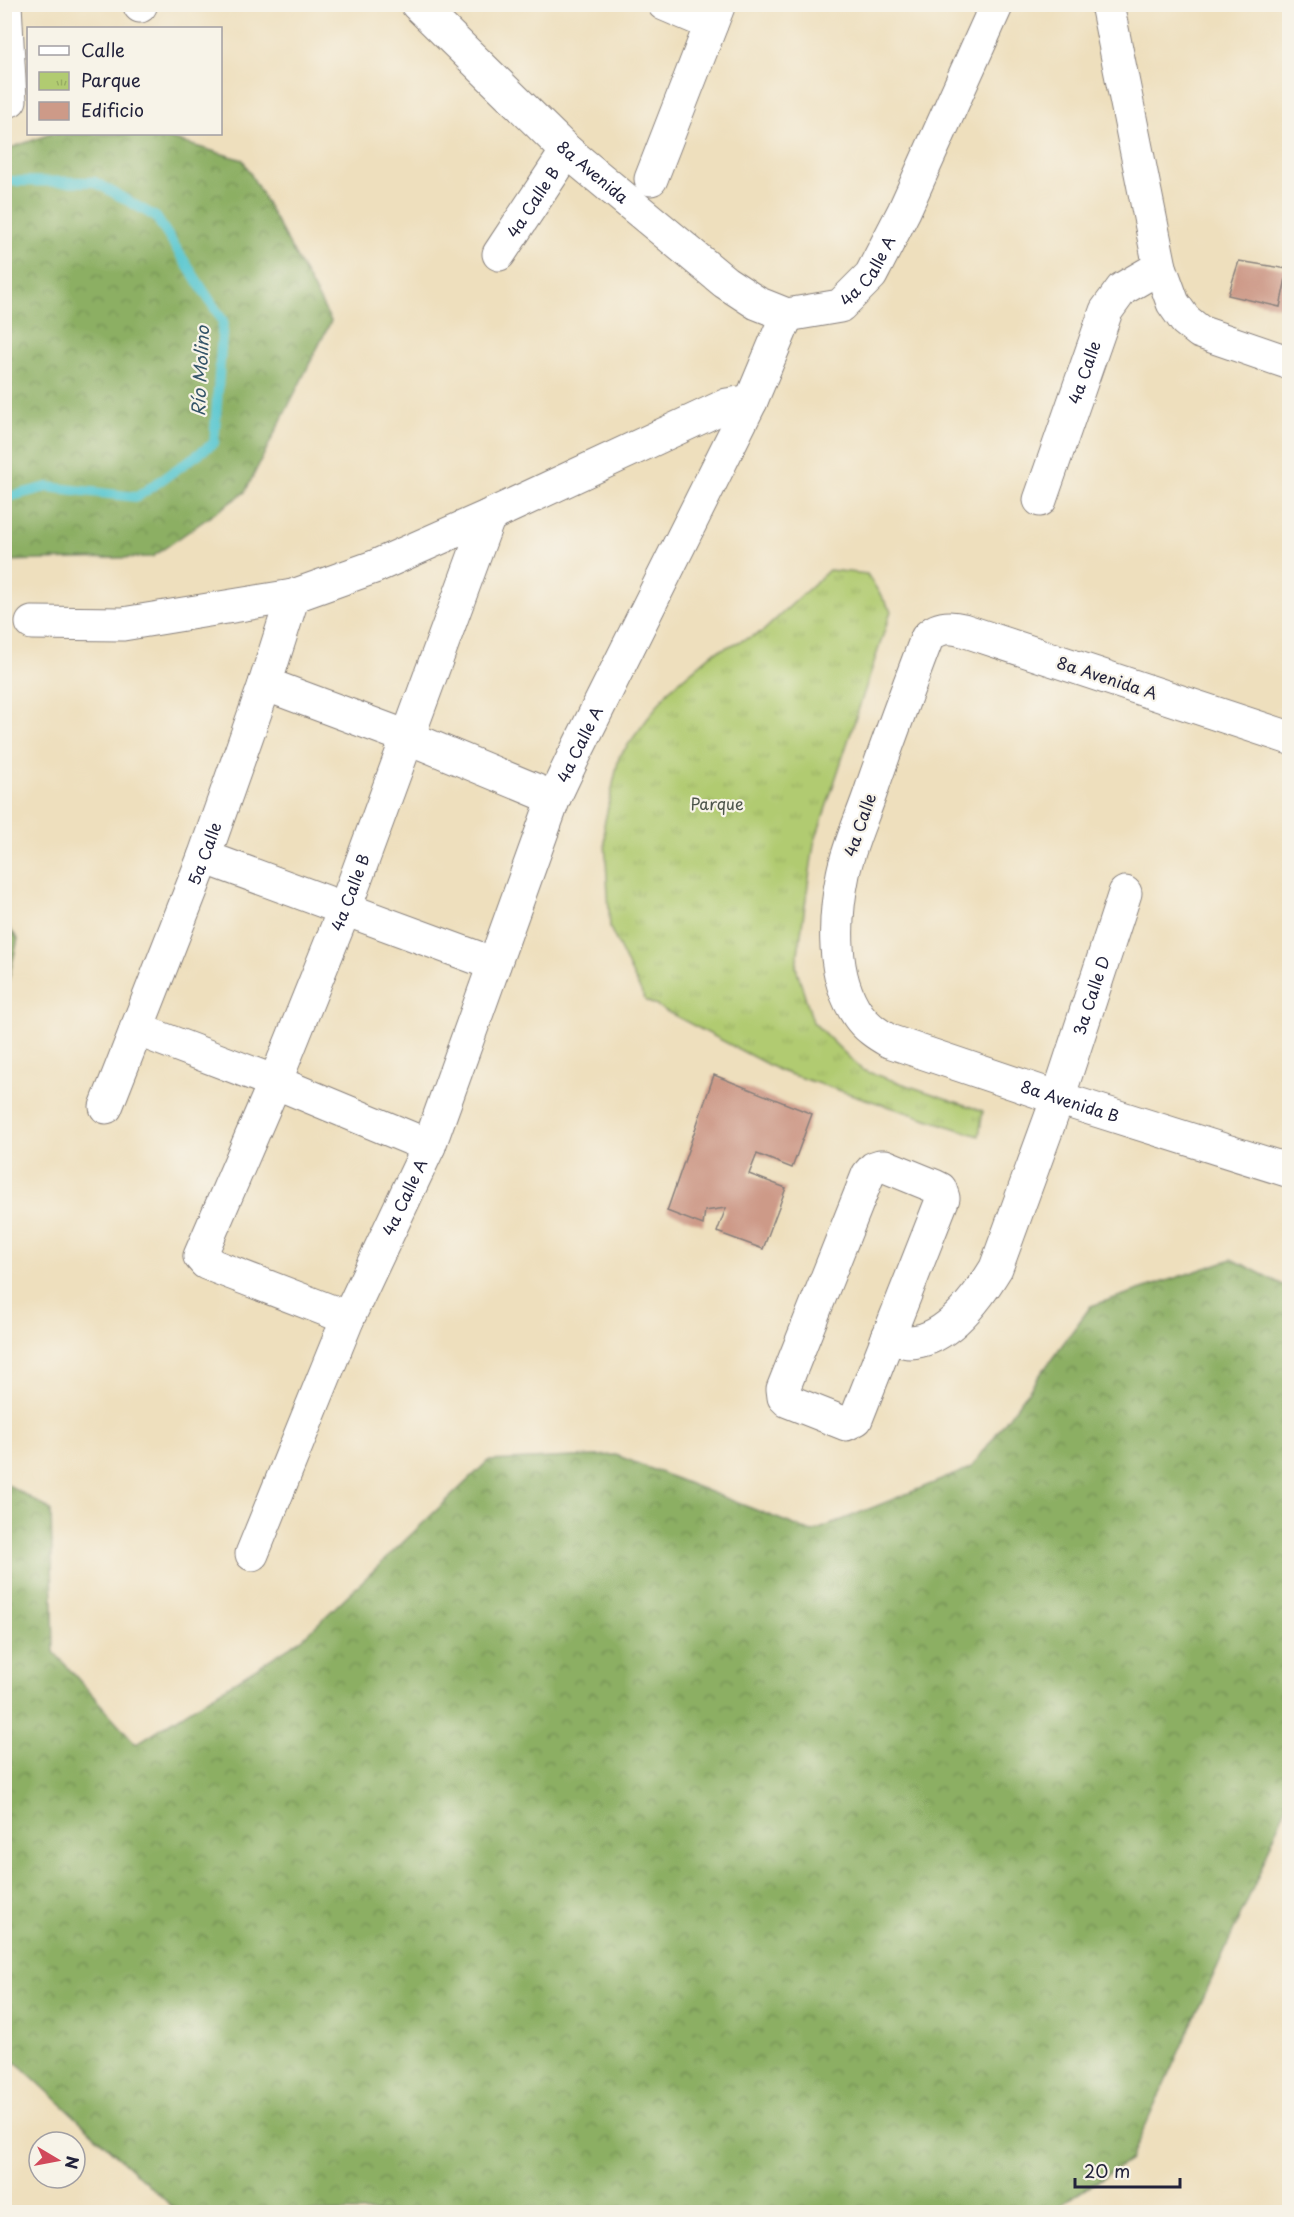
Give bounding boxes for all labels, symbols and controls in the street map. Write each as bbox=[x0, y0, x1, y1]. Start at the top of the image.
legend bbox=[27, 27, 222, 135]
text: Calle bbox=[81, 36, 125, 63]
text: Parque bbox=[81, 66, 141, 93]
text: Edificio bbox=[81, 96, 144, 123]
street label: 8a Avenida bbox=[552, 134, 634, 208]
street label: 4a Calle B bbox=[500, 161, 565, 242]
street label: 4a Calle A bbox=[834, 231, 900, 311]
water label: Río Molino bbox=[184, 324, 215, 417]
street label: 4a Calle bbox=[1061, 337, 1106, 407]
street label: 8a Avenida A bbox=[1054, 649, 1161, 705]
street label: 4a Calle A bbox=[550, 702, 608, 786]
street label: 4a Calle bbox=[837, 790, 881, 860]
park label: Parque bbox=[690, 791, 744, 815]
street label: 5a Calle bbox=[181, 818, 227, 888]
street label: 4a Calle B bbox=[324, 850, 375, 934]
street label: 3a Calle D bbox=[1066, 952, 1115, 1038]
street label: 8a Avenida B bbox=[1018, 1073, 1122, 1128]
street label: 4a Calle A bbox=[375, 1155, 432, 1239]
north arrow bbox=[27, 2130, 87, 2190]
scale bar bbox=[1075, 2151, 1180, 2189]
text: N bbox=[60, 2154, 86, 2171]
text: 20 m bbox=[1084, 2157, 1130, 2184]

